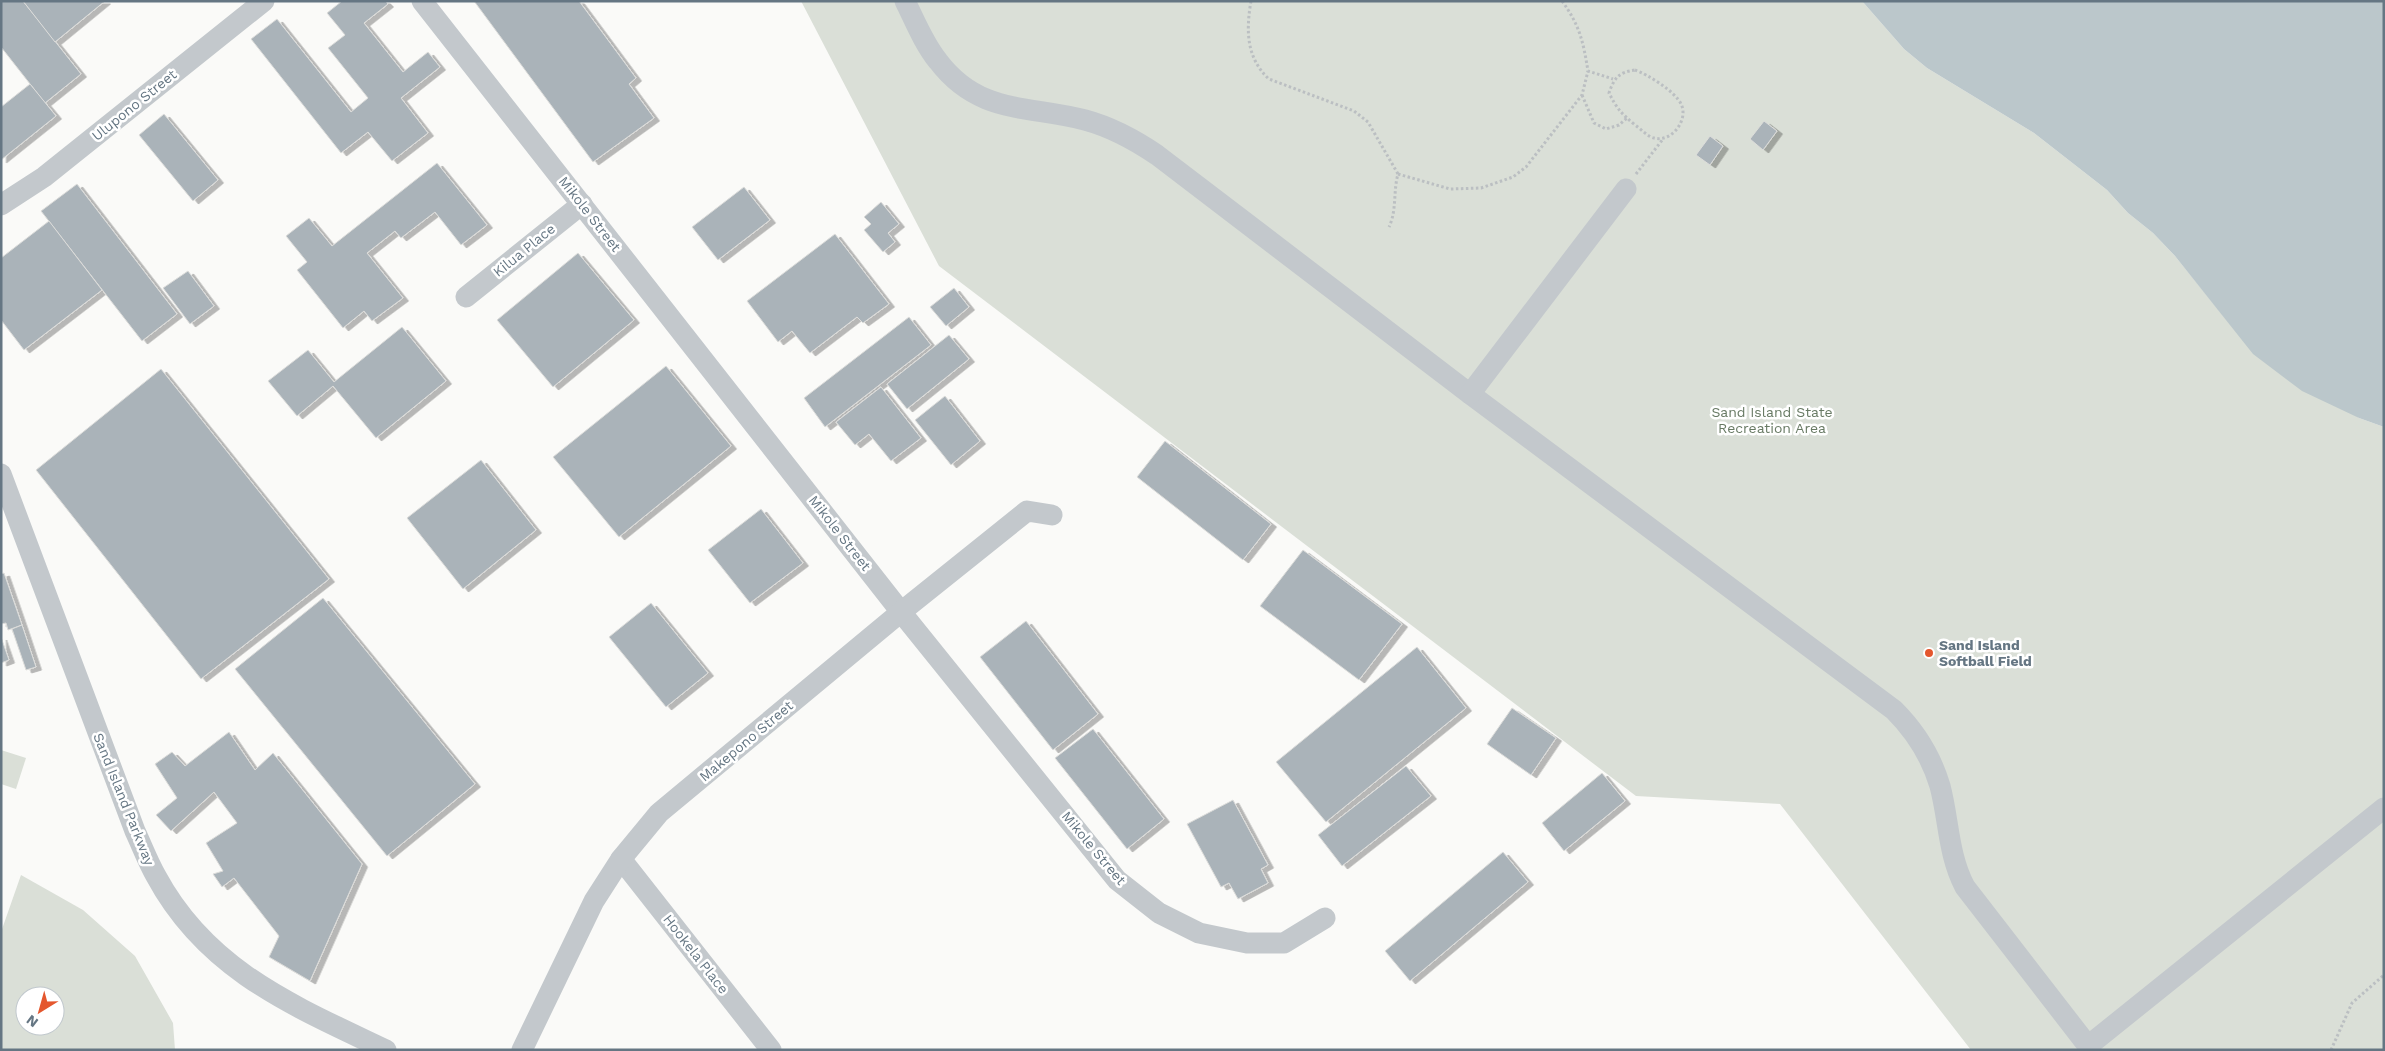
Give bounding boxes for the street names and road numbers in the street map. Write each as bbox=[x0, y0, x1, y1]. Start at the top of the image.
street label: Ulupono Street bbox=[89, 66, 180, 144]
street label: Mikole Street bbox=[556, 173, 624, 255]
street label: Kilua Place bbox=[490, 220, 558, 280]
street label: Mikole Street bbox=[806, 492, 874, 574]
street label: Makepono Street bbox=[696, 697, 796, 785]
street label: Sand Island Parkway bbox=[90, 731, 158, 868]
street label: Mikole Street bbox=[1059, 808, 1129, 888]
street label: Hookela Place bbox=[660, 911, 732, 997]

